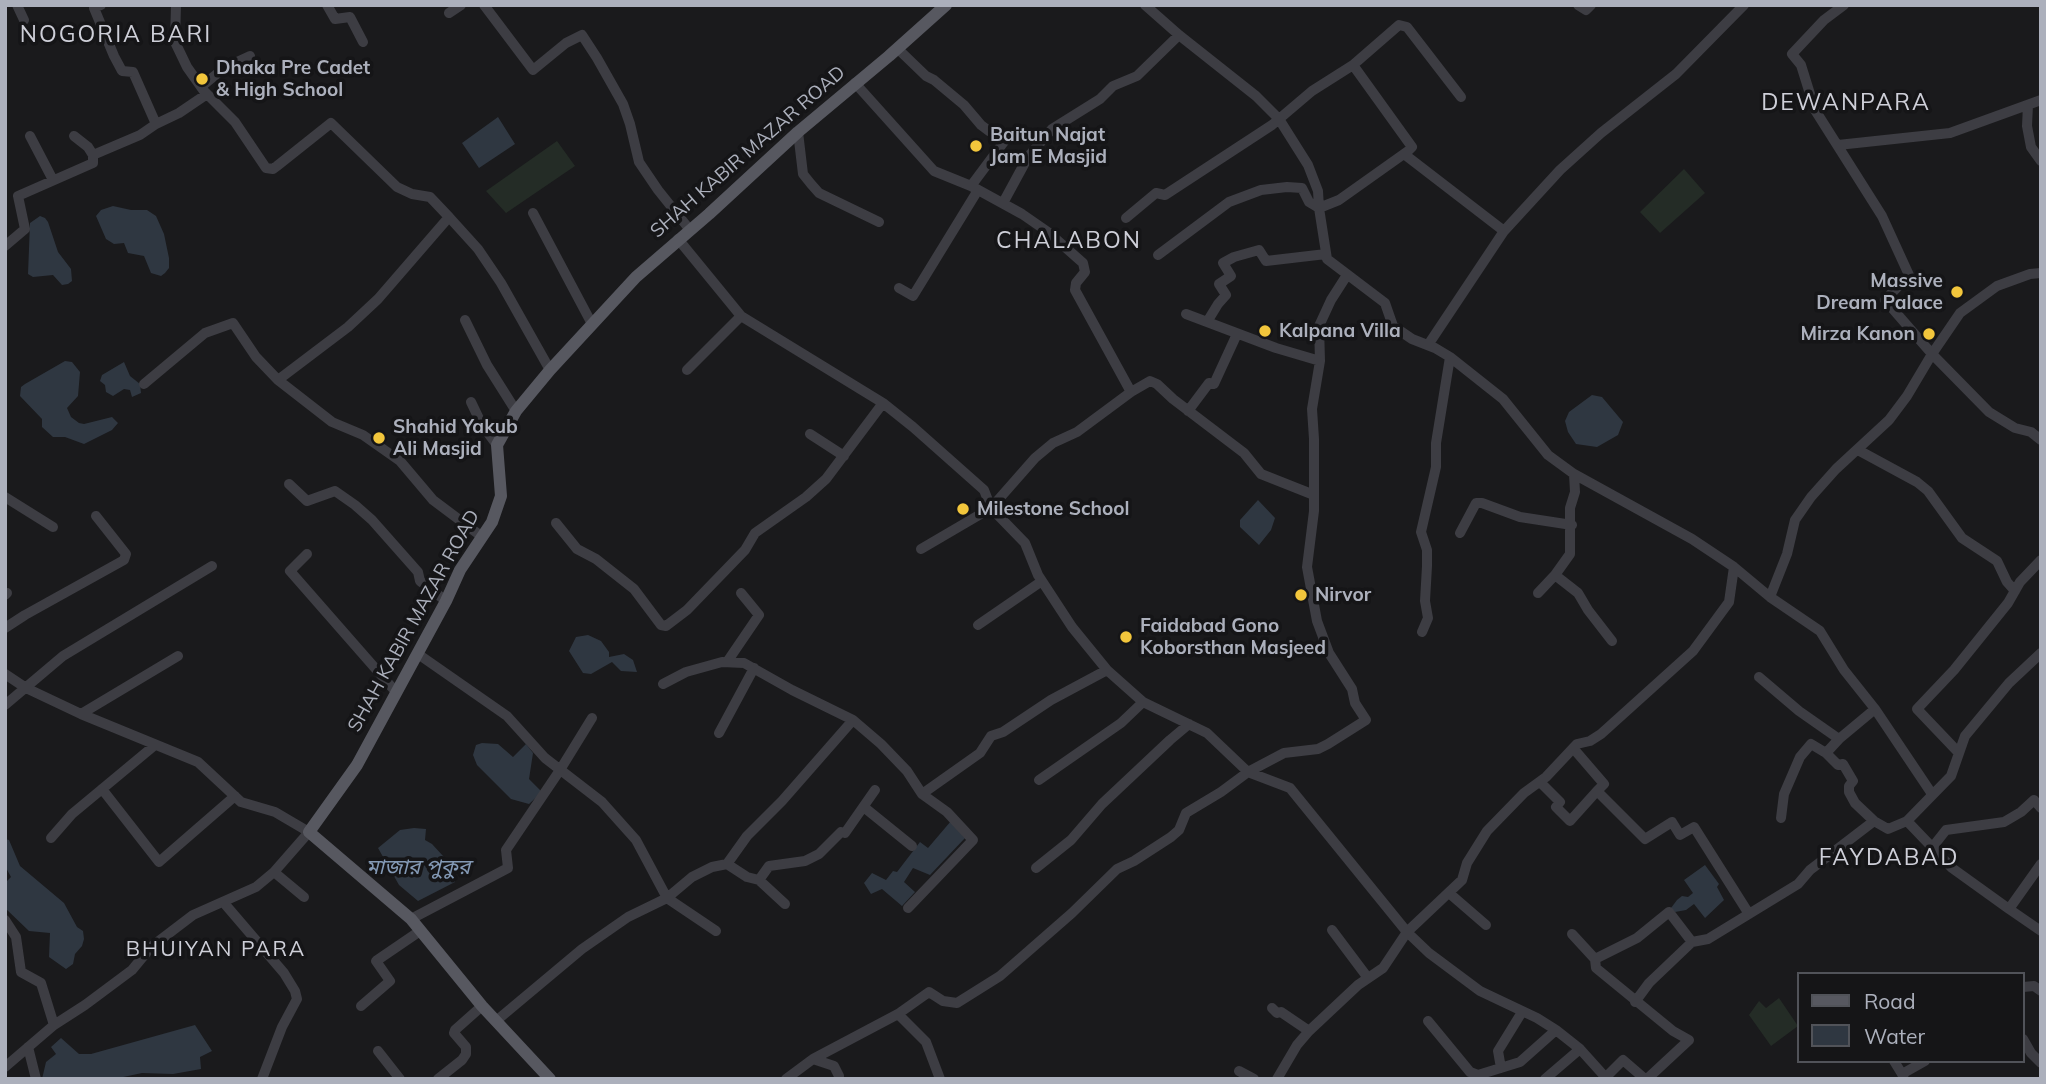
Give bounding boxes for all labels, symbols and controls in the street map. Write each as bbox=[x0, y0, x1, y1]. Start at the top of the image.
district label: NOGORIA BARI bbox=[21, 21, 211, 49]
place label: Dhaka Pre Cadet & High School bbox=[216, 57, 370, 101]
street label: SHAH KABIR MAZAR ROAD bbox=[646, 61, 850, 243]
marker: Dhaka Pre Cadet & High School bbox=[194, 71, 210, 87]
district label: DEWANPARA bbox=[1762, 89, 1930, 117]
place label: Baitun Najat Jam E Masjid bbox=[990, 124, 1107, 168]
marker: Baitun Najat Jam E Masjid bbox=[968, 138, 984, 154]
district label: CHALABON bbox=[997, 227, 1141, 255]
place label: Massive Dream Palace bbox=[1816, 270, 1943, 314]
marker: Massive Dream Palace bbox=[1949, 284, 1965, 300]
place label: Kalpana Villa bbox=[1279, 320, 1401, 342]
marker: Kalpana Villa bbox=[1257, 323, 1273, 339]
place label: Mirza Kanon bbox=[1800, 323, 1915, 345]
marker: Mirza Kanon bbox=[1921, 326, 1937, 342]
place label: Shahid Yakub Ali Masjid bbox=[393, 416, 518, 460]
marker: Shahid Yakub Ali Masjid bbox=[371, 430, 387, 446]
place label: Milestone School bbox=[977, 498, 1129, 520]
marker: Milestone School bbox=[955, 501, 971, 517]
street label: SHAH KABIR MAZAR ROAD bbox=[343, 506, 485, 736]
place label: Nirvor bbox=[1315, 584, 1371, 606]
marker: Nirvor bbox=[1293, 587, 1309, 603]
place label: Faidabad Gono Koborsthan Masjeed bbox=[1140, 615, 1326, 659]
marker: Faidabad Gono Koborsthan Masjeed bbox=[1118, 629, 1134, 645]
district label: FAYDABAD bbox=[1820, 844, 1958, 872]
water label: মাজার পুকুর bbox=[366, 855, 470, 881]
district label: BHUIYAN PARA bbox=[127, 937, 305, 963]
legend bbox=[1798, 972, 2025, 1063]
text: Road bbox=[1864, 988, 1915, 1014]
text: Water bbox=[1864, 1023, 1925, 1049]

